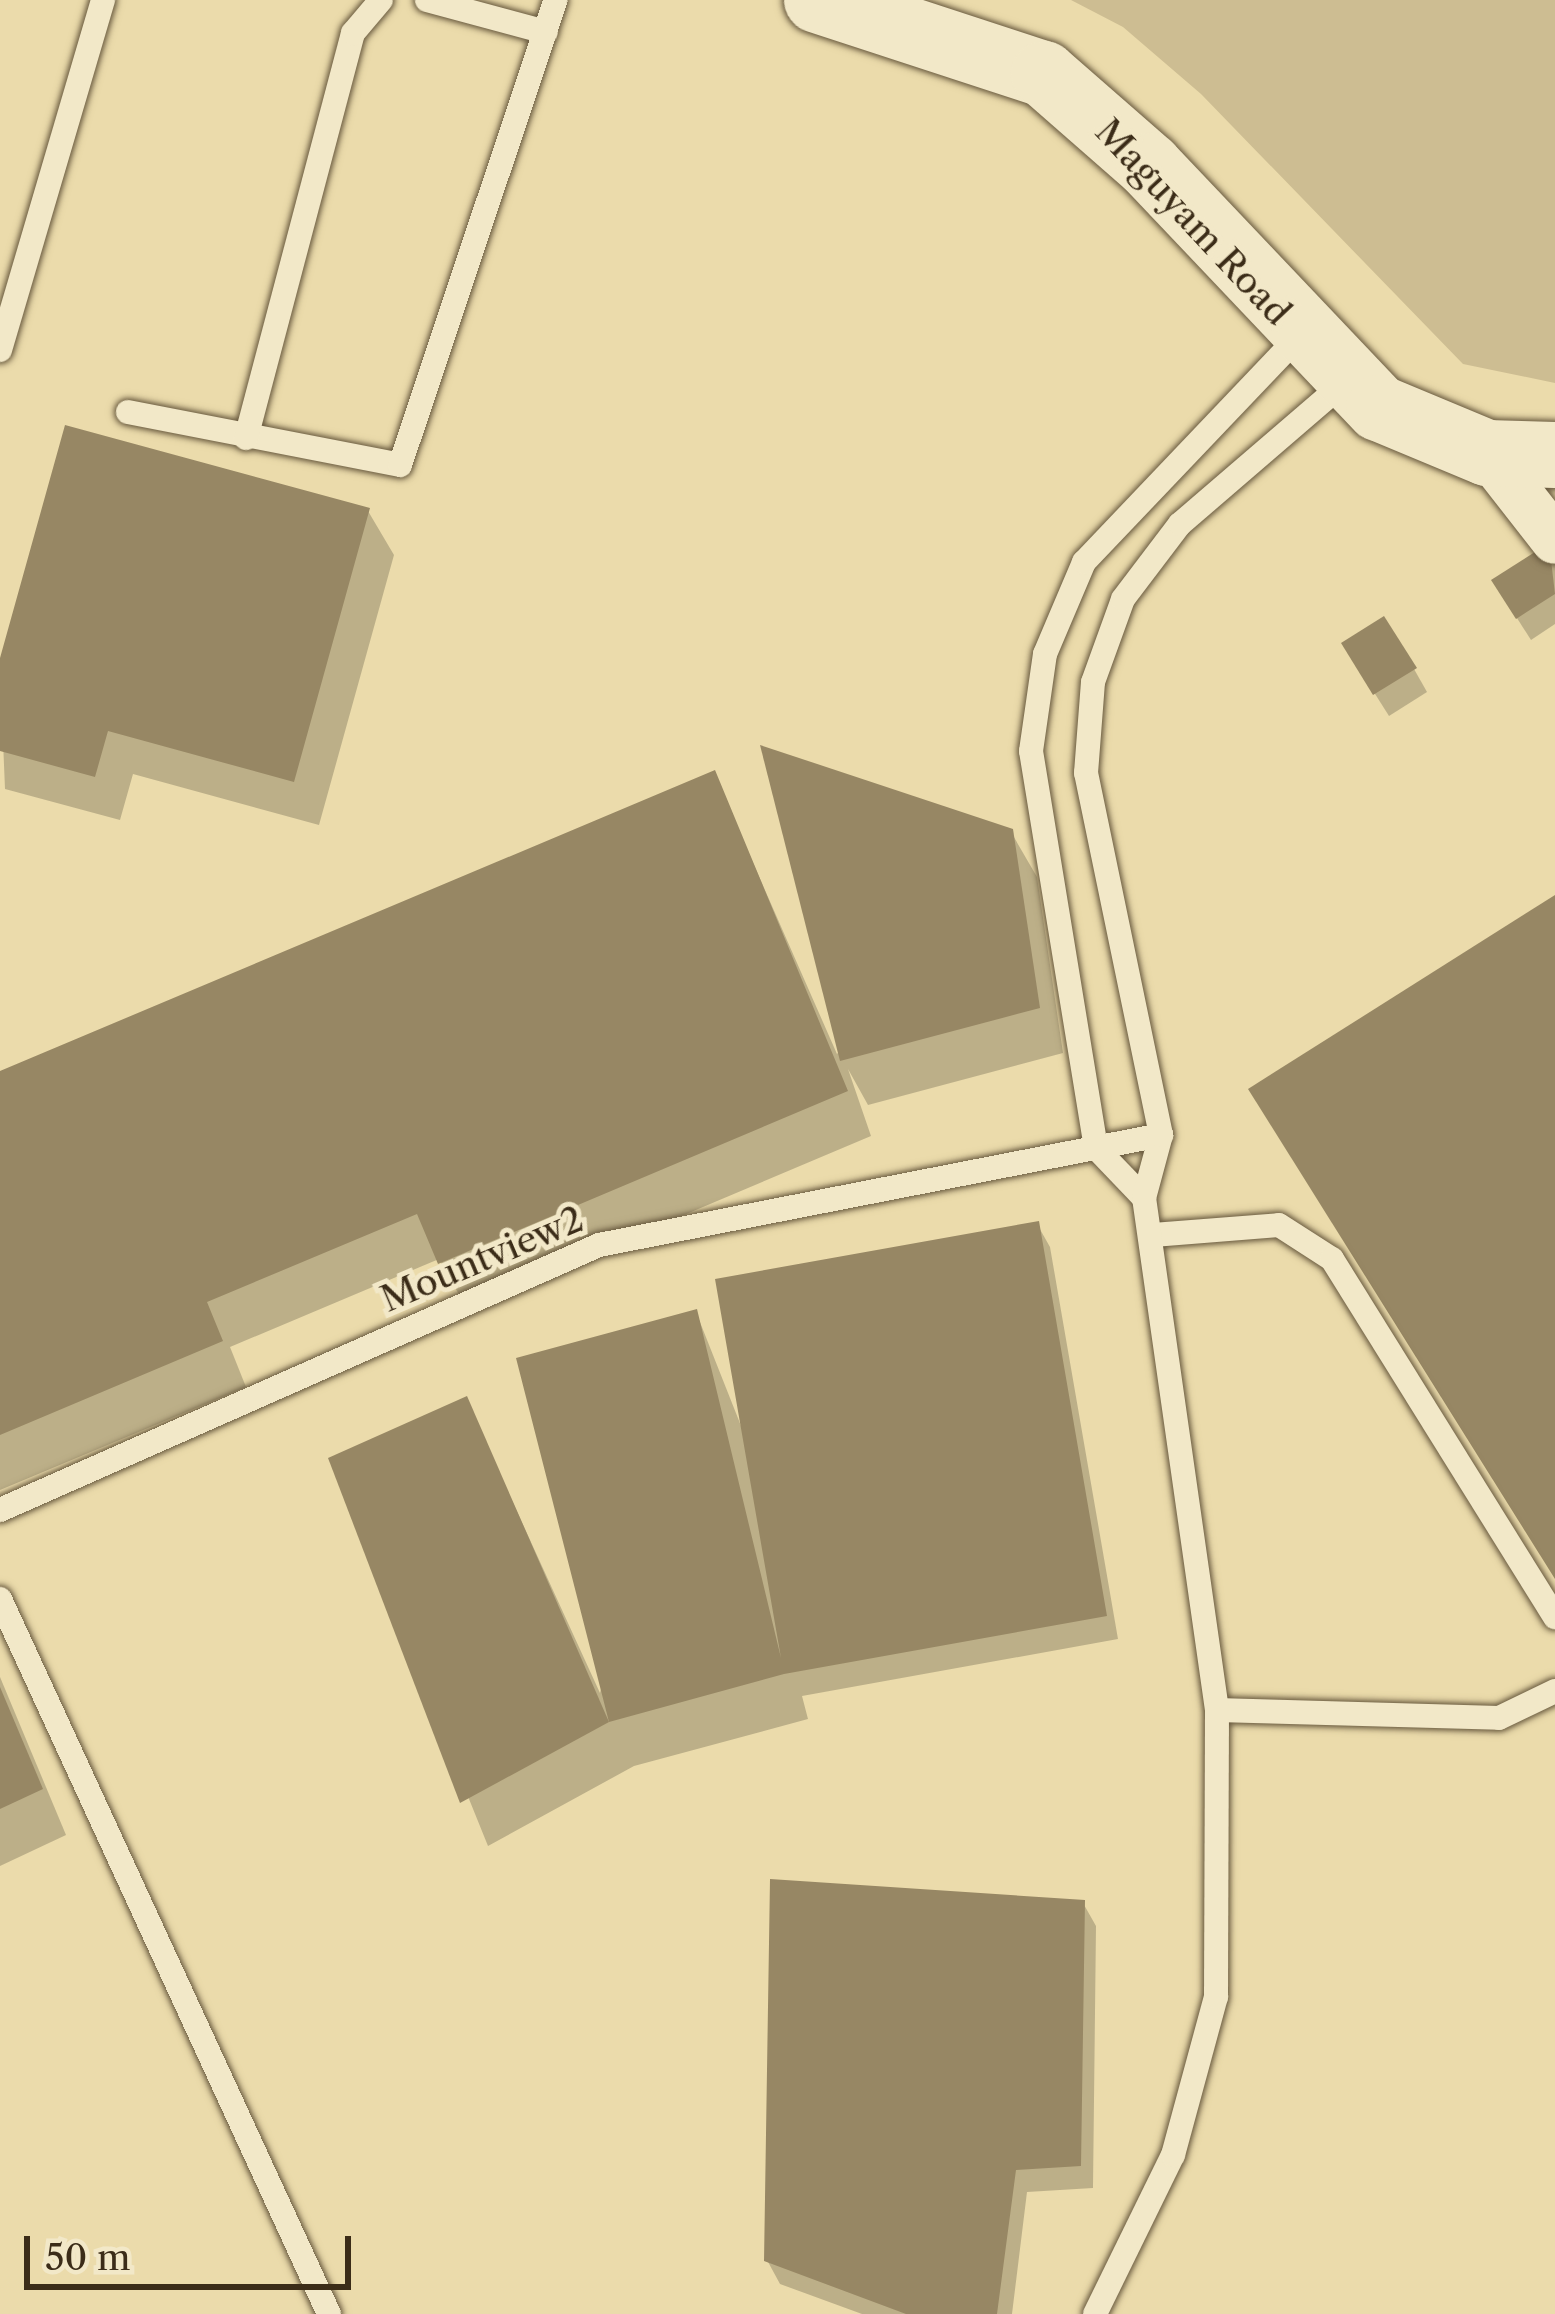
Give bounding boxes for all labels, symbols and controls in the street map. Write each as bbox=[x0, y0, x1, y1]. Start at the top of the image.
street label: Maguyam Road bbox=[1086, 110, 1300, 334]
street label: Mountview2 bbox=[374, 1197, 590, 1321]
scale bar bbox=[30, 2212, 357, 2286]
text: 50 m bbox=[45, 2235, 130, 2279]

